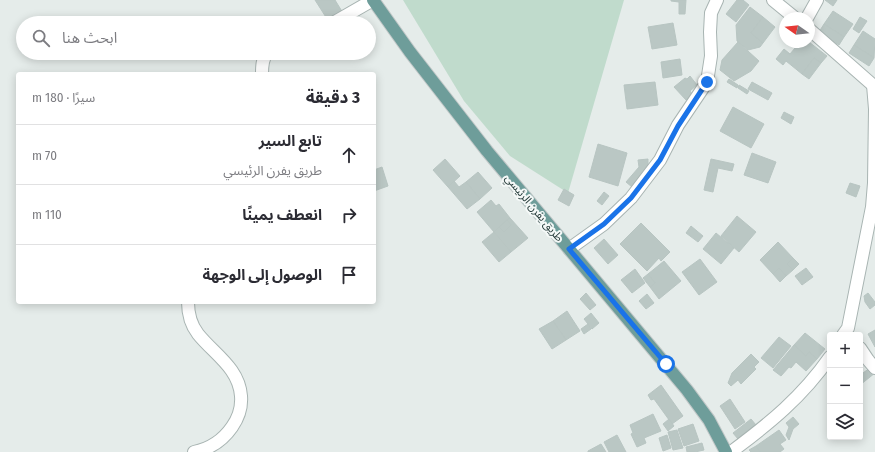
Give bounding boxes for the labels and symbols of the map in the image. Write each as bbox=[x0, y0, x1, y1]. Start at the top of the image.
north arrow bbox=[779, 12, 815, 48]
route end bbox=[698, 73, 716, 91]
street label: طريق يفرن الرئيسي bbox=[500, 172, 566, 246]
route start bbox=[657, 355, 675, 373]

